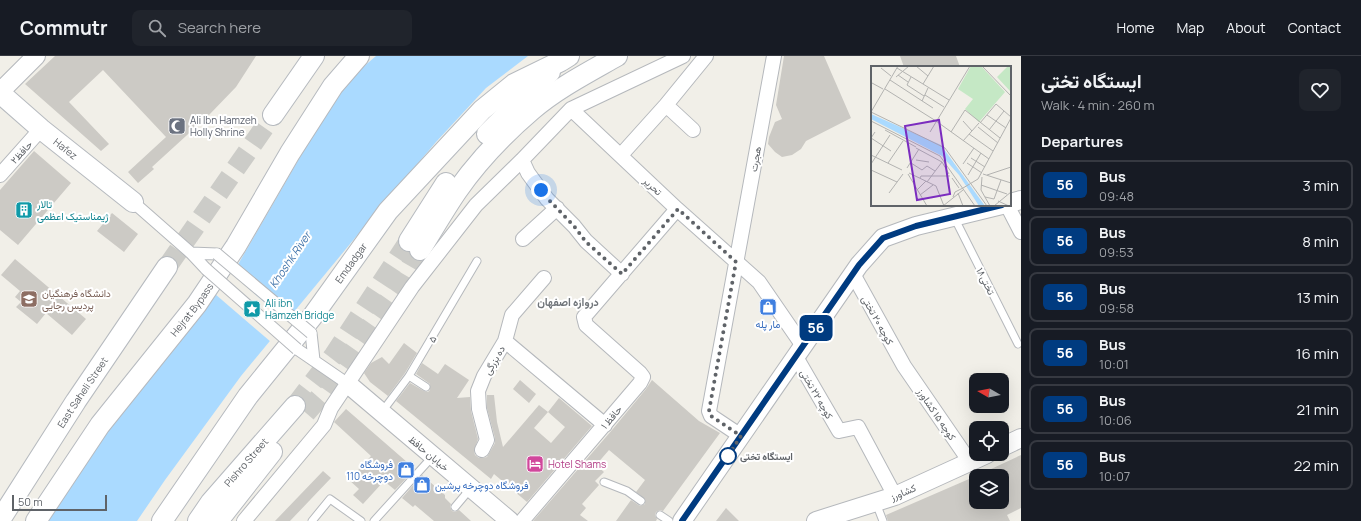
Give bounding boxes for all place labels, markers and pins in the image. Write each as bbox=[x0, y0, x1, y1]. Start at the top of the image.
place label: Ali Ibn Hamzeh Holly Shrine bbox=[190, 113, 257, 139]
mosque icon: Ali Ibn Hamzeh Holly Shrine bbox=[167, 116, 187, 136]
place label: تالار ژیمناستیک اعظمی bbox=[36, 197, 109, 223]
building icon: تالار ژیمناستیک اعظمی bbox=[14, 200, 34, 220]
place label: دانشگاه فرهنگیان پردیس رجایی bbox=[42, 286, 111, 313]
school or university icon: دانشگاه فرهنگیان پردیس رجایی bbox=[19, 289, 39, 309]
place label: Ali ibn Hamzeh Bridge bbox=[265, 296, 334, 322]
shop icon: مار پله bbox=[758, 297, 778, 317]
place icon: Ali ibn Hamzeh Bridge bbox=[242, 299, 262, 319]
place label: مار پله bbox=[756, 317, 780, 332]
marker: ایستگاه تختی bbox=[719, 447, 737, 465]
place label: ایستگاه تختی bbox=[740, 449, 793, 463]
hotel icon: Hotel Shams bbox=[525, 454, 545, 474]
place label: فروشگاه دوچرخه 110 bbox=[346, 457, 393, 484]
place label: Hotel Shams bbox=[548, 457, 606, 471]
shop icon: فروشگاه دوچرخه 110 bbox=[396, 460, 416, 480]
shop icon: فروشگاه دوچرخه پرشین bbox=[412, 475, 432, 495]
place label: فروشگاه دوچرخه پرشین bbox=[435, 478, 529, 493]

